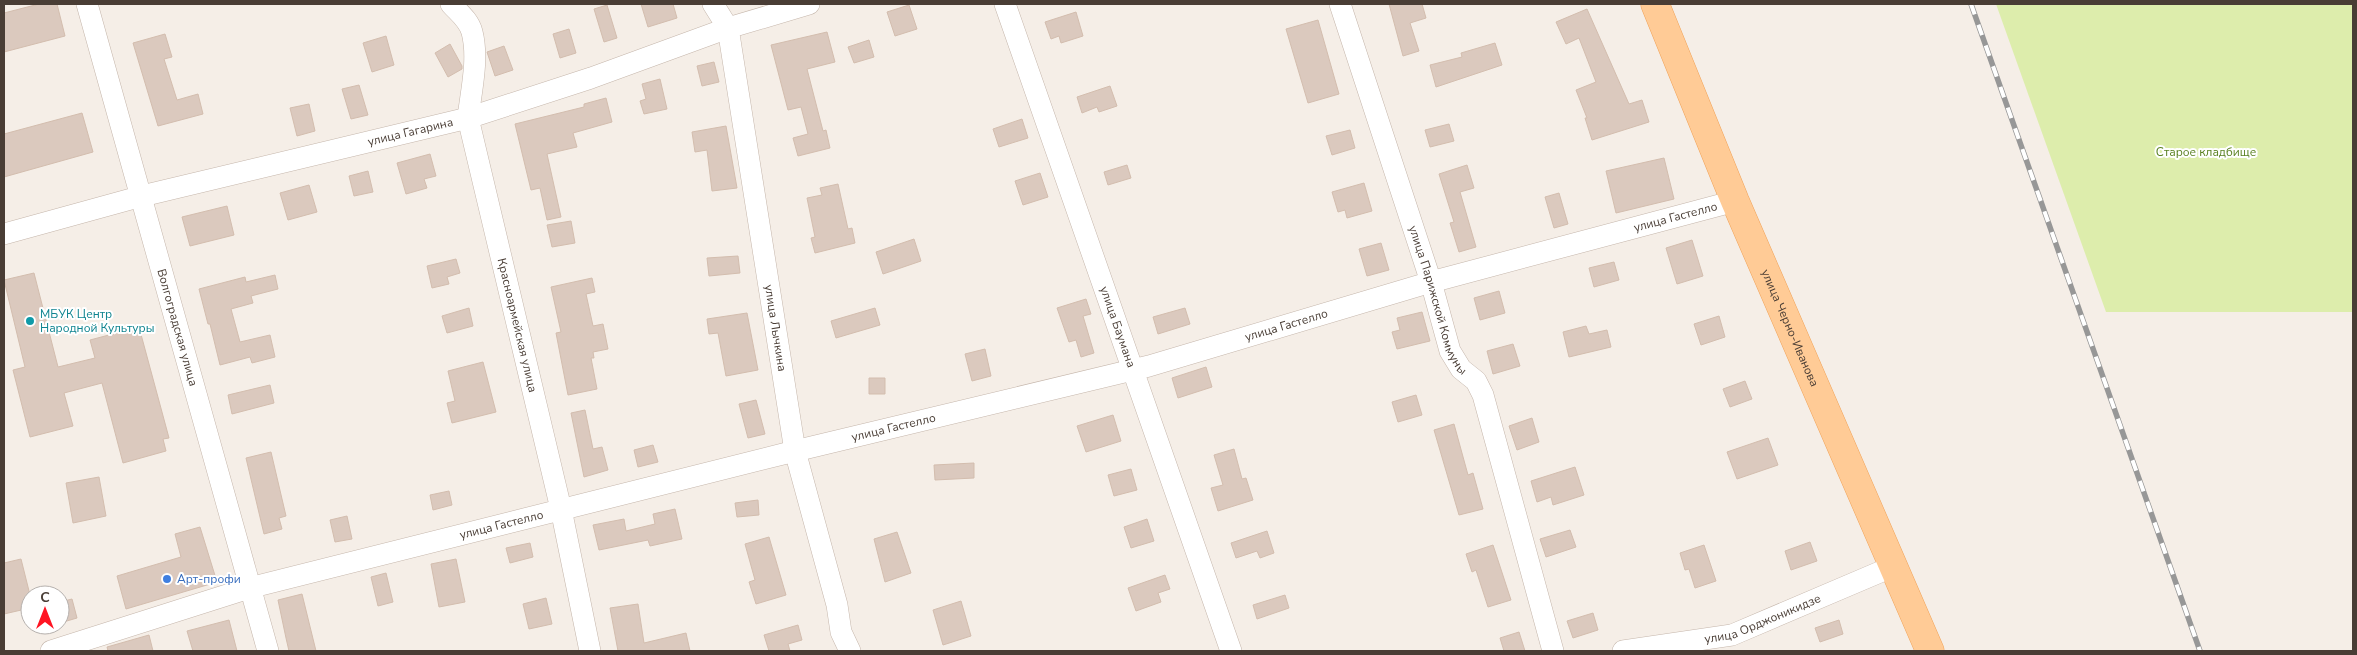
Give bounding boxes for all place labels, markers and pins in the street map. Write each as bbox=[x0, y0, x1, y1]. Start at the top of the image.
place label: МБУК Центр Народной Культуры bbox=[40, 306, 154, 336]
marker: МБУК Центр Народной Культуры bbox=[24, 315, 36, 327]
place label: Арт-профи bbox=[177, 571, 241, 587]
marker: Арт-профи bbox=[161, 573, 173, 585]

